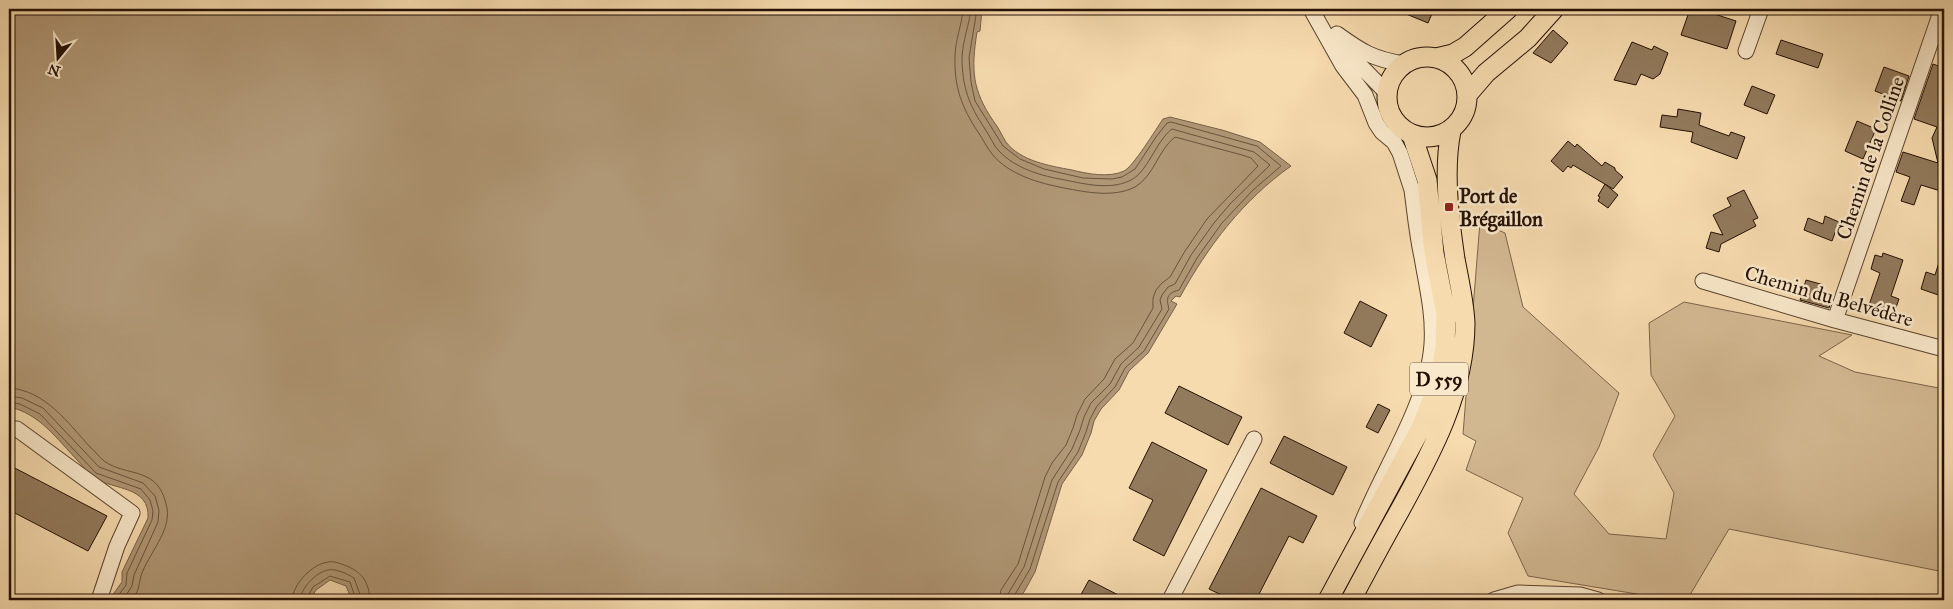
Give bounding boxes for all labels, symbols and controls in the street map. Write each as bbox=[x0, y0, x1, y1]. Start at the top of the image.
north arrow bbox=[32, 32, 82, 82]
text: N bbox=[46, 60, 62, 80]
street label: Chemin de la Colline bbox=[1831, 73, 1909, 243]
place label: Port de Brégaillon bbox=[1459, 184, 1543, 232]
marker: Port de Brégaillon bbox=[1443, 201, 1455, 213]
street label: Chemin du Belvédère bbox=[1742, 260, 1916, 332]
road number: D 559 bbox=[1410, 362, 1468, 396]

